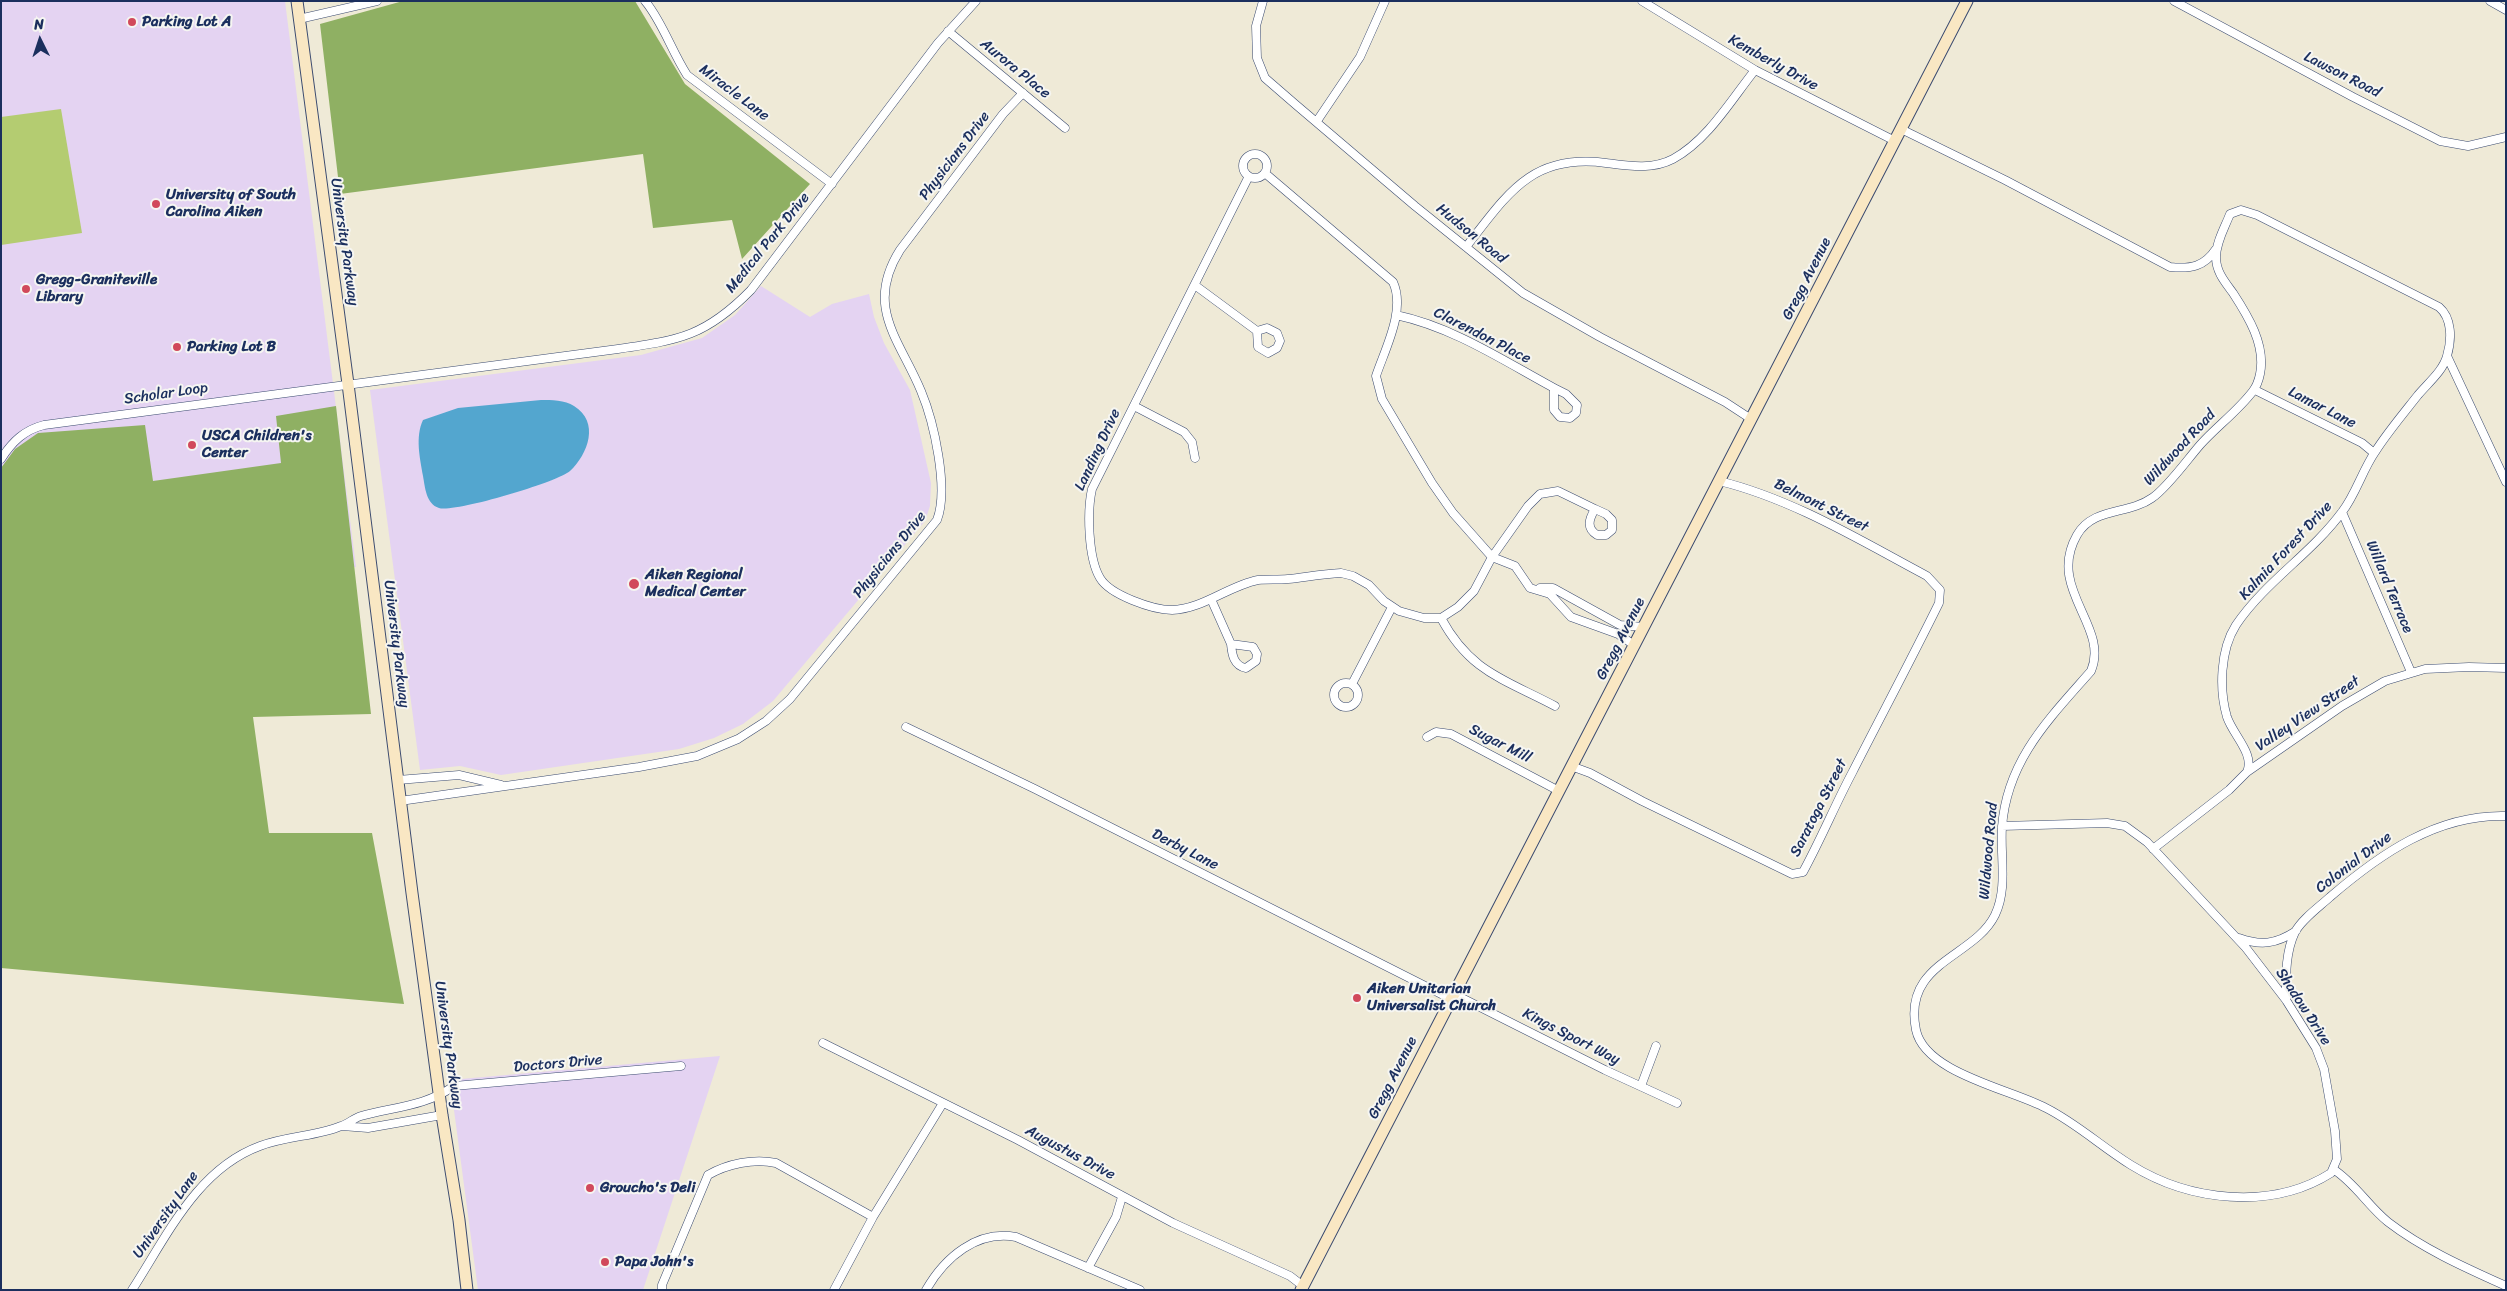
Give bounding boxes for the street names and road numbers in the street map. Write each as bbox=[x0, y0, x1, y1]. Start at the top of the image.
street label: Kemberly Drive bbox=[1725, 31, 1821, 95]
street label: Aurora Place bbox=[976, 35, 1054, 103]
street label: Lawson Road bbox=[2301, 48, 2383, 102]
street label: Miracle Lane bbox=[695, 61, 773, 125]
street label: Physicians Drive bbox=[916, 108, 994, 204]
street label: University Parkway bbox=[326, 177, 362, 307]
street label: Medical Park Drive bbox=[722, 189, 814, 297]
street label: Hudson Road bbox=[1432, 200, 1510, 268]
street label: Gregg Avenue bbox=[1779, 235, 1835, 323]
street label: Clarendon Place bbox=[1430, 304, 1534, 368]
street label: Scholar Loop bbox=[123, 379, 209, 409]
street label: Lamar Lane bbox=[2285, 383, 2359, 433]
street label: Landing Drive bbox=[1071, 406, 1125, 494]
street label: Wildwood Road bbox=[2140, 406, 2220, 490]
street label: Belmont Street bbox=[1771, 475, 1871, 537]
street label: Kalmia Forest Drive bbox=[2236, 498, 2336, 604]
street label: Physicians Drive bbox=[850, 508, 930, 602]
street label: Willard Terrace bbox=[2361, 538, 2417, 636]
street label: University Parkway bbox=[379, 579, 413, 709]
street label: Gregg Avenue bbox=[1593, 595, 1649, 683]
street label: Valley View Street bbox=[2252, 672, 2364, 756]
street label: Sugar Mill bbox=[1466, 721, 1534, 767]
street label: Saratoga Street bbox=[1787, 756, 1851, 860]
street label: Wildwood Road bbox=[1976, 802, 2002, 900]
street label: Derby Lane bbox=[1149, 825, 1221, 875]
street label: Colonial Drive bbox=[2312, 829, 2396, 897]
street label: Shadow Drive bbox=[2271, 965, 2335, 1049]
street label: University Parkway bbox=[430, 980, 466, 1110]
street label: Kings Sport Way bbox=[1519, 1005, 1623, 1069]
street label: Gregg Avenue bbox=[1365, 1034, 1421, 1122]
street label: Doctors Drive bbox=[513, 1051, 603, 1077]
street label: Augustus Drive bbox=[1022, 1122, 1118, 1184]
street label: University Lane bbox=[129, 1168, 203, 1262]

